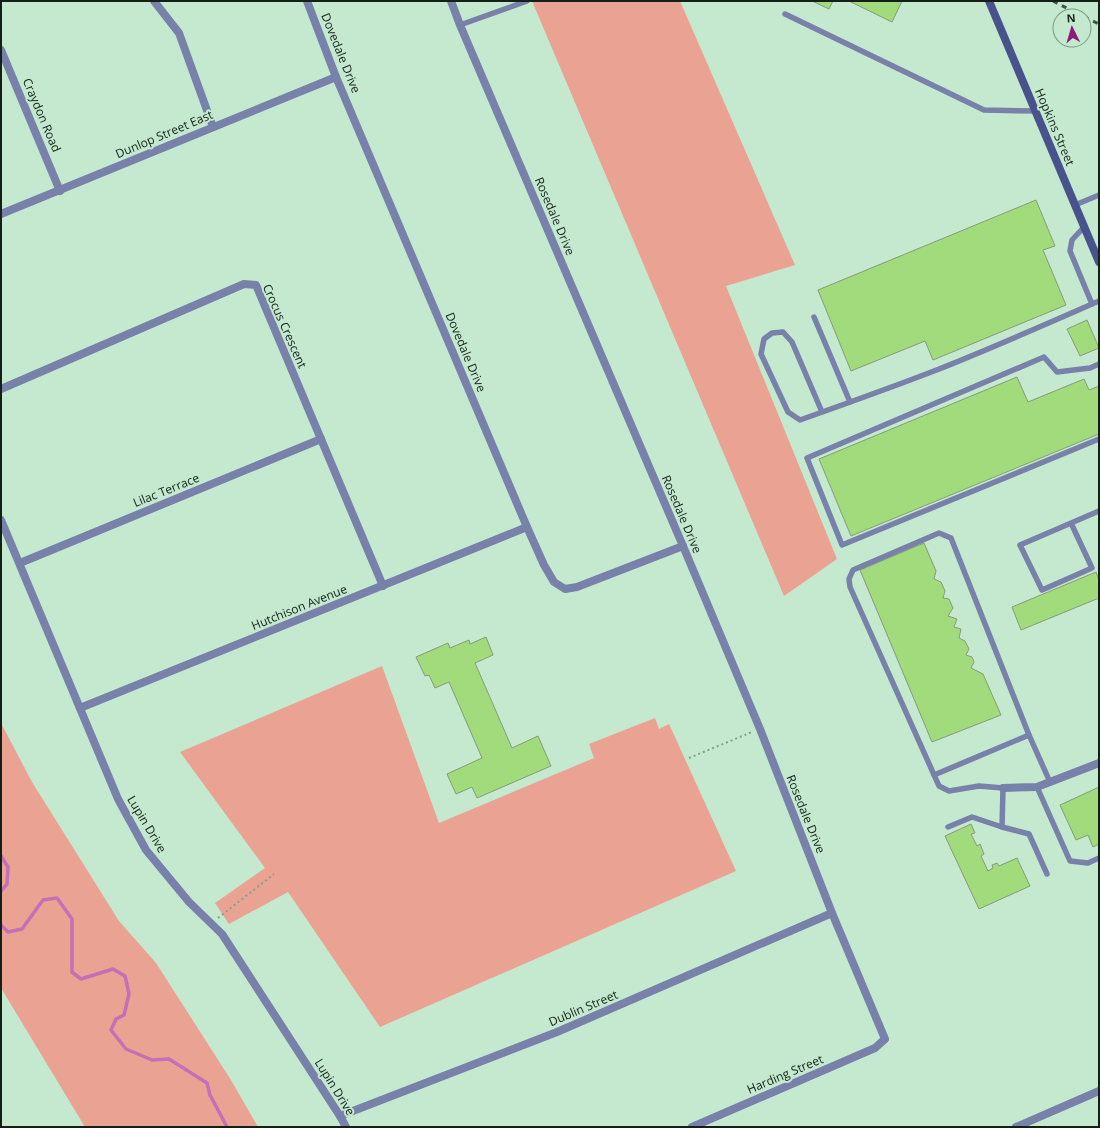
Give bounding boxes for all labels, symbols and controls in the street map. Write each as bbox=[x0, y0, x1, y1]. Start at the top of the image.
north arrow bbox=[1052, 8, 1092, 48]
street label: Dovedale Drive bbox=[317, 10, 365, 96]
text: N bbox=[1066, 10, 1076, 25]
street label: Craydon Road bbox=[19, 75, 65, 155]
street label: Hopkins Street bbox=[1031, 86, 1079, 168]
street label: Dunlop Street East bbox=[113, 106, 215, 162]
street label: Rosedale Drive bbox=[531, 174, 579, 258]
street label: Crocus Crescent bbox=[259, 281, 311, 371]
street label: Dovedale Drive bbox=[442, 310, 491, 395]
street label: Lilac Terrace bbox=[130, 469, 202, 511]
street label: Rosedale Drive bbox=[658, 472, 706, 556]
street label: Hutchison Avenue bbox=[249, 580, 350, 634]
street label: Rosedale Drive bbox=[783, 772, 830, 856]
street label: Lupin Drive bbox=[123, 792, 171, 856]
street label: Dublin Street bbox=[546, 986, 620, 1030]
street label: Harding Street bbox=[744, 1050, 826, 1098]
street label: Lupin Drive bbox=[311, 1055, 359, 1119]

